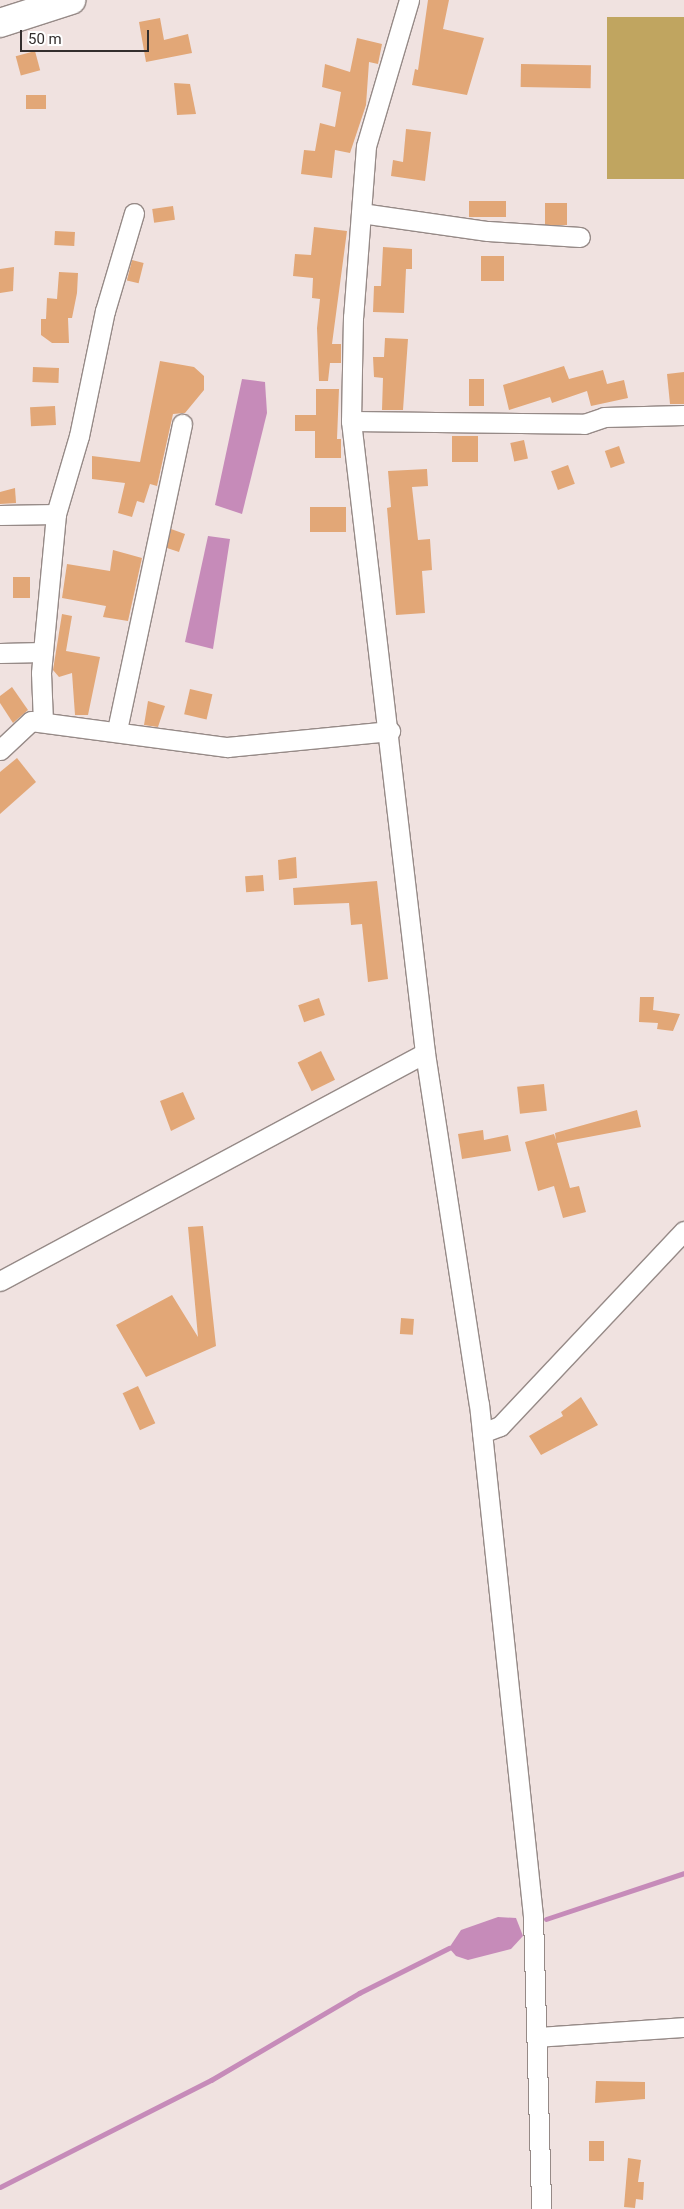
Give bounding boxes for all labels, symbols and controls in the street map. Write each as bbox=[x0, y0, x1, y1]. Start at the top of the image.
scale bar bbox=[22, 20, 151, 52]
text: 50 m bbox=[28, 30, 62, 48]

